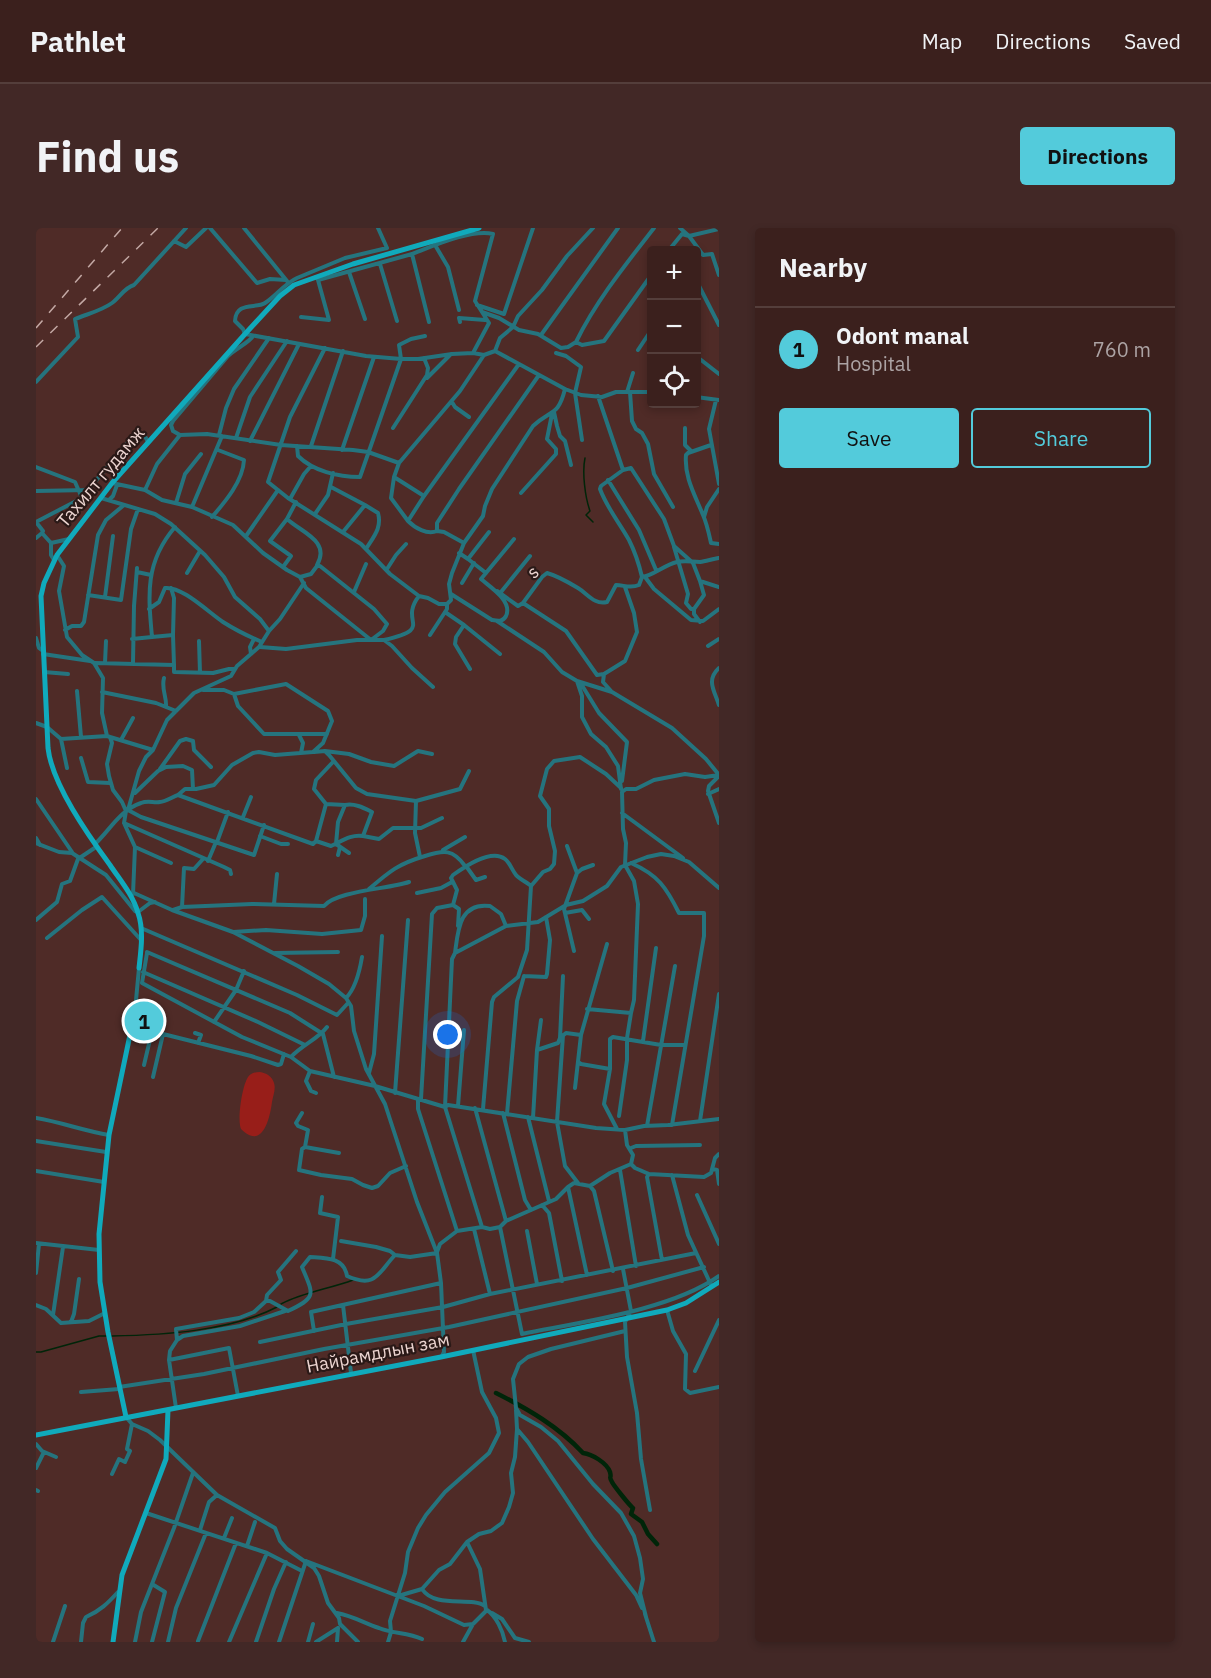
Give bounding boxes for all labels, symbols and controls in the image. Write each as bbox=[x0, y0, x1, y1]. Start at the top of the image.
text: Pathlet bbox=[30, 23, 126, 60]
text: Map bbox=[922, 27, 962, 55]
text: Directions bbox=[995, 27, 1091, 55]
text: Saved bbox=[1124, 27, 1181, 55]
button: Directions bbox=[1020, 127, 1175, 185]
text: Find us bbox=[36, 129, 179, 184]
map controls bbox=[647, 246, 701, 408]
button: + bbox=[647, 246, 701, 300]
text: Nearby bbox=[779, 250, 867, 284]
button: − bbox=[647, 300, 701, 354]
text: Odont manal bbox=[836, 321, 969, 350]
text: 1 bbox=[793, 336, 805, 363]
text: 760 m bbox=[1093, 336, 1151, 363]
text: Hospital bbox=[836, 350, 911, 377]
button: locate bbox=[647, 354, 701, 408]
button: Save bbox=[779, 408, 959, 468]
button: Share bbox=[971, 408, 1151, 468]
street label: Тахилт гудамж bbox=[52, 421, 150, 532]
street label: s bbox=[522, 560, 543, 583]
pin: 1 bbox=[124, 998, 164, 1044]
your location bbox=[433, 1020, 462, 1049]
street label: Найрамдлын зам bbox=[304, 1327, 451, 1378]

